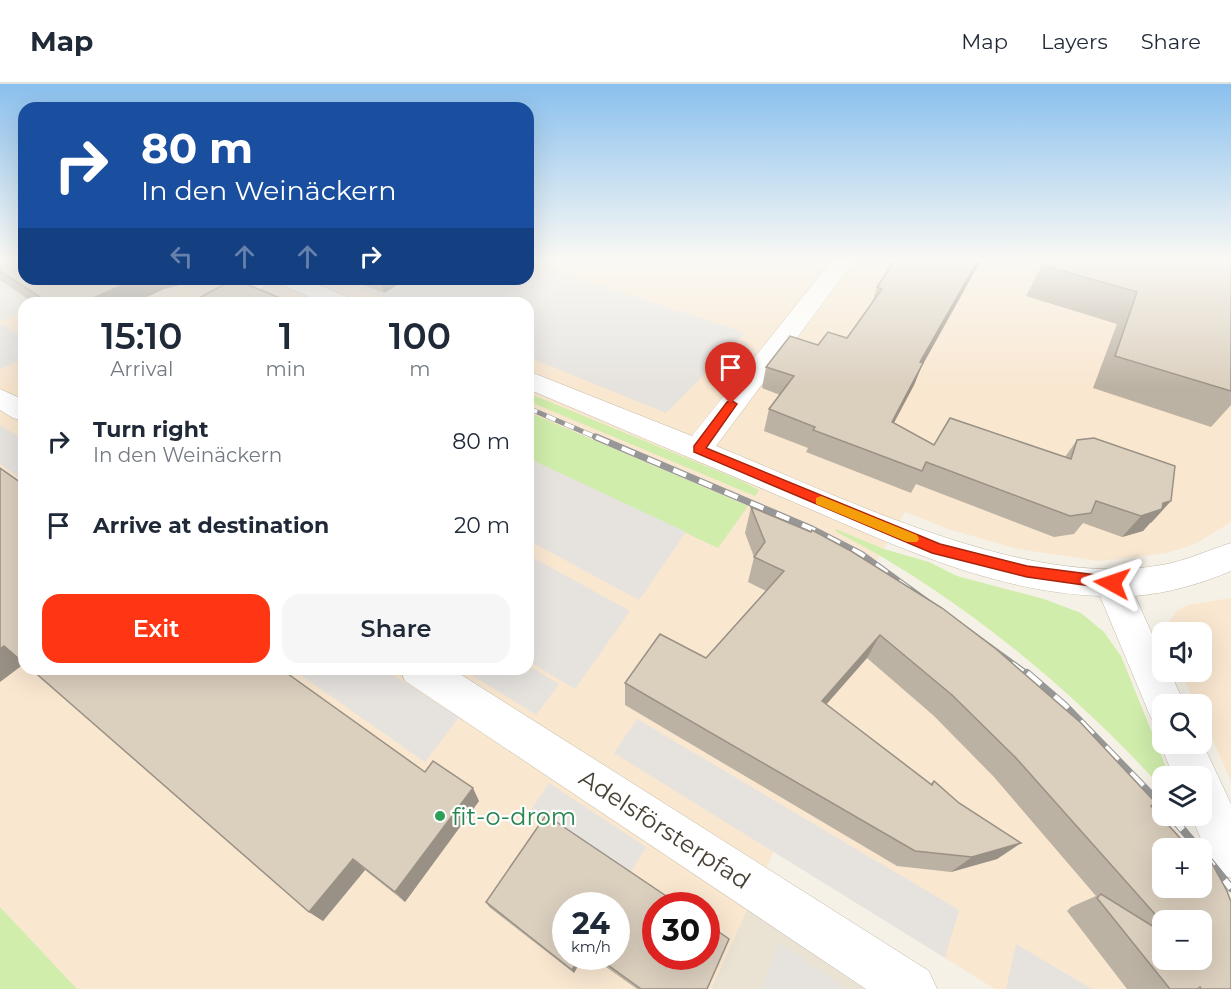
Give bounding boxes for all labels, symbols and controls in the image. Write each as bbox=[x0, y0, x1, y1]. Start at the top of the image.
text: Map bbox=[30, 24, 93, 58]
text: Map bbox=[961, 29, 1008, 54]
text: Layers bbox=[1041, 29, 1108, 54]
text: Share bbox=[1141, 29, 1201, 54]
text: 80 m bbox=[141, 122, 253, 174]
icon: right bbox=[42, 126, 120, 204]
text: In den Weinäckern bbox=[141, 174, 396, 207]
icon: left bbox=[165, 240, 198, 273]
icon: ahead bbox=[228, 240, 261, 273]
icon: ahead bbox=[291, 240, 324, 273]
icon: right bbox=[354, 240, 387, 273]
text: 15:10 bbox=[101, 314, 183, 358]
text: 1 bbox=[279, 314, 292, 358]
text: 100 bbox=[389, 314, 451, 358]
pin bbox=[705, 342, 756, 404]
icon: arrive bbox=[714, 351, 747, 384]
text: Arrival bbox=[110, 357, 173, 381]
text: min bbox=[266, 357, 306, 381]
text: m bbox=[409, 357, 430, 381]
text: Turn right bbox=[93, 416, 208, 443]
icon: right bbox=[42, 425, 75, 458]
text: 80 m bbox=[452, 428, 510, 455]
text: In den Weinäckern bbox=[93, 443, 282, 467]
icon: arrive bbox=[42, 509, 75, 542]
text: Arrive at destination bbox=[93, 512, 329, 539]
text: 20 m bbox=[454, 512, 510, 539]
position arrow bbox=[1080, 551, 1144, 615]
button: Exit bbox=[42, 594, 270, 663]
button: Share bbox=[282, 594, 510, 663]
map controls bbox=[1152, 622, 1212, 970]
button: sound bbox=[1152, 622, 1212, 682]
button: search bbox=[1152, 694, 1212, 754]
street label: Adelsförsterpfad bbox=[574, 763, 756, 895]
button: layers bbox=[1152, 766, 1212, 826]
place label: fit-o-drom bbox=[452, 802, 576, 831]
marker: fit-o-drom bbox=[433, 809, 447, 823]
button: + bbox=[1152, 838, 1212, 898]
speed limit sign: 30 bbox=[642, 892, 720, 970]
text: 24 bbox=[572, 905, 610, 942]
button: − bbox=[1152, 910, 1212, 970]
text: km/h bbox=[571, 937, 611, 956]

